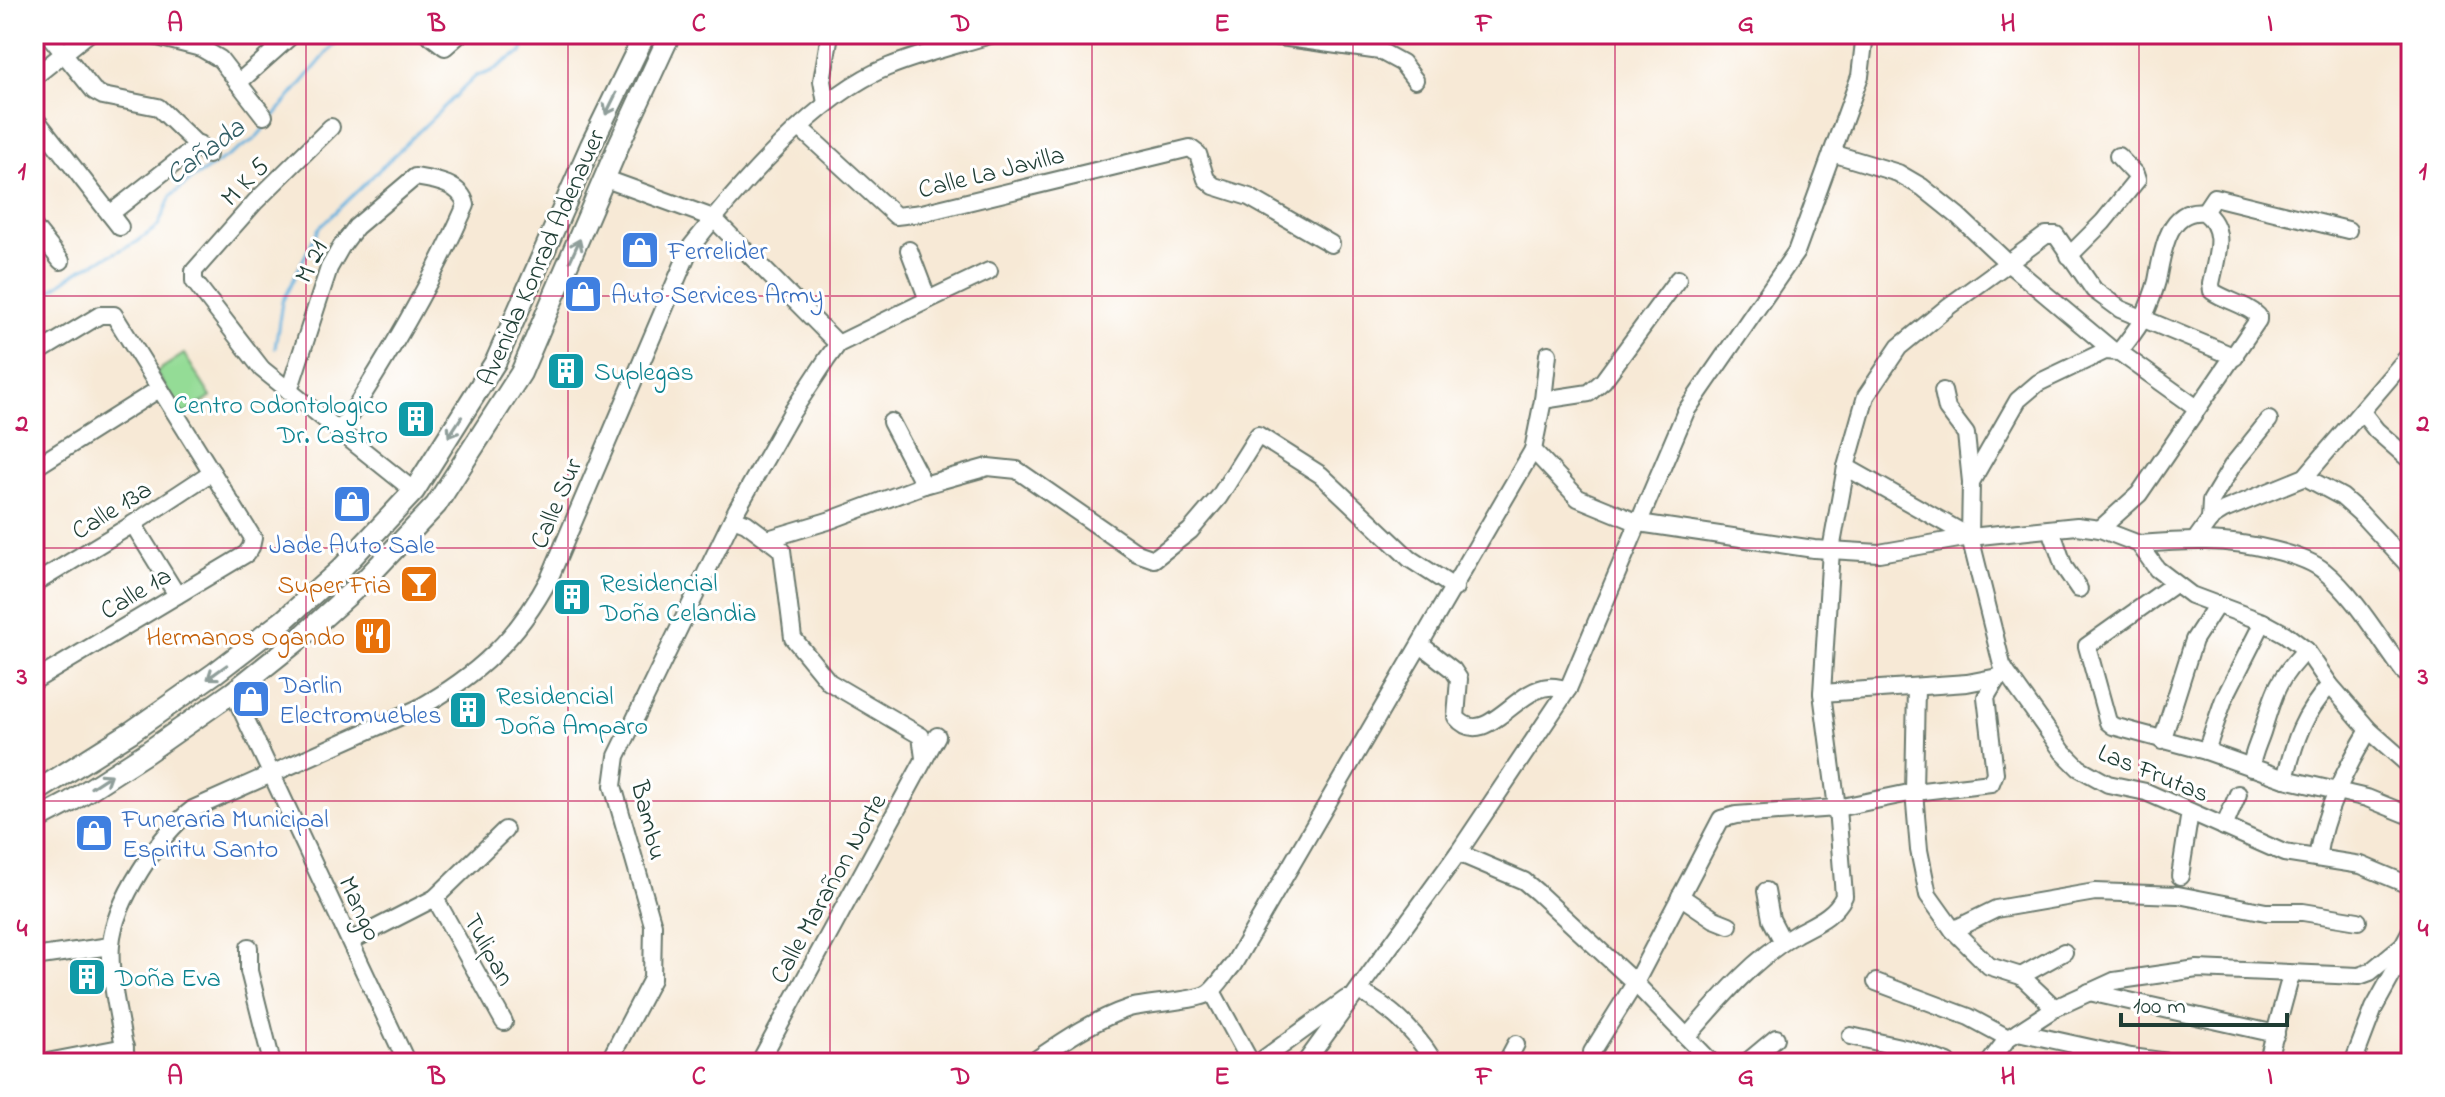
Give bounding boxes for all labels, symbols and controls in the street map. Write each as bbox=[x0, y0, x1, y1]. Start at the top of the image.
text: A bbox=[167, 6, 183, 44]
text: B bbox=[427, 6, 446, 44]
text: C bbox=[692, 6, 706, 44]
text: D bbox=[950, 6, 971, 44]
text: E bbox=[1214, 6, 1230, 44]
text: F bbox=[1474, 6, 1493, 44]
text: G bbox=[1738, 6, 1754, 44]
text: H bbox=[2000, 6, 2016, 44]
text: I bbox=[2267, 6, 2273, 44]
one-way arrow bbox=[603, 92, 618, 116]
water label: Cañada bbox=[158, 109, 255, 196]
street label: Avenida Konrad Adenauer bbox=[469, 123, 617, 392]
street label: Calle La Javilla bbox=[915, 137, 1069, 210]
street label: M K 5 bbox=[213, 150, 279, 217]
text: 1 bbox=[18, 154, 27, 192]
text: 1 bbox=[2419, 154, 2428, 192]
shop icon: Ferrelider bbox=[619, 229, 661, 271]
place label: Ferrelider bbox=[667, 234, 769, 272]
street label: M 21 bbox=[286, 235, 339, 290]
one-way arrow bbox=[568, 238, 583, 263]
shop icon: Auto Services Army bbox=[562, 273, 604, 315]
place label: Auto Services Army bbox=[611, 278, 823, 316]
building icon: Suplegas bbox=[545, 350, 587, 392]
place label: Suplegas bbox=[594, 355, 694, 393]
place label: Centro Odontologico Dr. Castro bbox=[174, 388, 388, 456]
building icon: Centro Odontologico Dr. Castro bbox=[395, 398, 437, 440]
text: 2 bbox=[15, 406, 29, 444]
text: 2 bbox=[2416, 406, 2430, 444]
one-way arrow bbox=[447, 416, 463, 438]
street label: Calle Sur bbox=[522, 452, 594, 555]
street label: Calle 13a bbox=[65, 472, 160, 551]
shop icon: Jade Auto Sale bbox=[331, 483, 373, 525]
place label: Jade Auto Sale bbox=[269, 528, 435, 566]
street label: Calle 1a bbox=[94, 558, 180, 631]
bar icon: Super Fria bbox=[398, 563, 440, 605]
place label: Residencial Doña Celandia bbox=[599, 566, 756, 634]
place label: Super Fria bbox=[278, 568, 391, 606]
building icon: Residencial Doña Celandia bbox=[551, 576, 593, 618]
restaurant icon: Hermanos Ogando bbox=[352, 615, 394, 657]
place label: Hermanos Ogando bbox=[146, 620, 345, 658]
text: 3 bbox=[16, 659, 28, 697]
text: 3 bbox=[2417, 659, 2429, 697]
one-way arrow bbox=[206, 663, 228, 680]
place label: Darlin Electromuebles bbox=[278, 668, 441, 736]
shop icon: Darlin Electromuebles bbox=[230, 678, 272, 720]
place label: Residencial Doña Amparo bbox=[495, 679, 648, 747]
building icon: Residencial Doña Amparo bbox=[447, 689, 489, 731]
street label: Las Frutas bbox=[2092, 735, 2214, 814]
one-way arrow bbox=[89, 773, 112, 789]
street label: Bambu bbox=[619, 776, 675, 864]
street label: Calle Marañon Norte bbox=[762, 787, 898, 992]
place label: Funeraria Municipal Espiritu Santo bbox=[121, 802, 329, 870]
shop icon: Funeraria Municipal Espiritu Santo bbox=[73, 812, 115, 854]
street label: Mango bbox=[327, 870, 390, 948]
street label: Tulipan bbox=[452, 907, 523, 994]
text: 4 bbox=[17, 911, 28, 949]
text: 4 bbox=[2418, 911, 2429, 949]
building icon: Doña Eva bbox=[66, 956, 108, 998]
place label: Doña Eva bbox=[114, 961, 221, 999]
scale bar bbox=[2121, 977, 2287, 1027]
text: 100 m bbox=[2133, 990, 2186, 1025]
text: A bbox=[167, 1059, 183, 1097]
text: B bbox=[427, 1059, 446, 1097]
text: C bbox=[692, 1059, 706, 1097]
text: D bbox=[950, 1059, 971, 1097]
text: E bbox=[1214, 1059, 1230, 1097]
text: F bbox=[1474, 1059, 1493, 1097]
text: G bbox=[1738, 1059, 1754, 1097]
text: H bbox=[2000, 1059, 2016, 1097]
text: I bbox=[2267, 1059, 2273, 1097]

